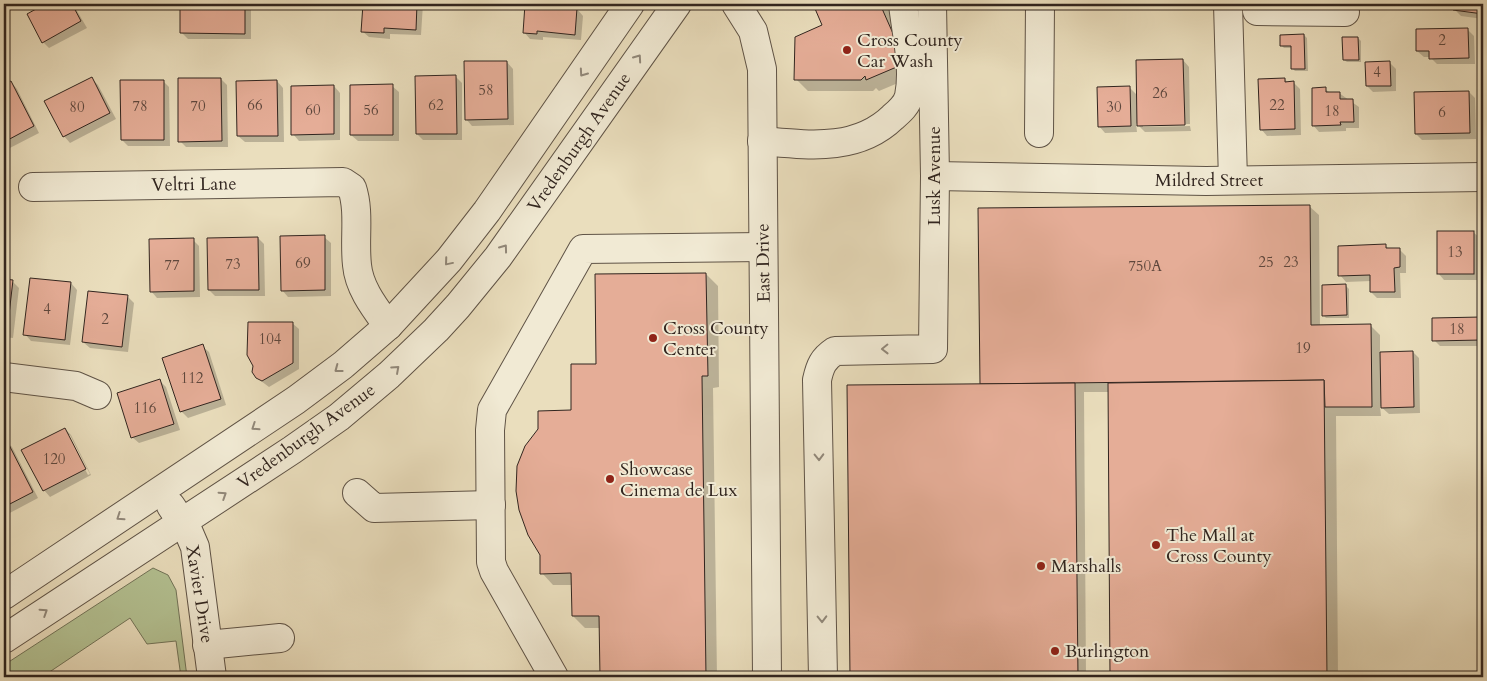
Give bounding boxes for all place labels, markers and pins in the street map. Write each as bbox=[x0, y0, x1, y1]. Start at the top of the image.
place label: Cross County Car Wash bbox=[857, 28, 963, 74]
marker: Cross County Car Wash bbox=[841, 44, 853, 56]
place label: Cross County Center bbox=[663, 316, 769, 362]
marker: Cross County Center bbox=[647, 332, 659, 344]
place label: Showcase Cinema de Lux bbox=[620, 457, 737, 503]
marker: Showcase Cinema de Lux bbox=[604, 473, 616, 485]
place label: The Mall at Cross County bbox=[1166, 523, 1272, 569]
marker: The Mall at Cross County bbox=[1150, 539, 1162, 551]
place label: Marshalls bbox=[1051, 554, 1121, 579]
marker: Marshalls bbox=[1035, 560, 1047, 572]
place label: Burlington bbox=[1065, 639, 1150, 664]
marker: Burlington bbox=[1049, 645, 1061, 657]

